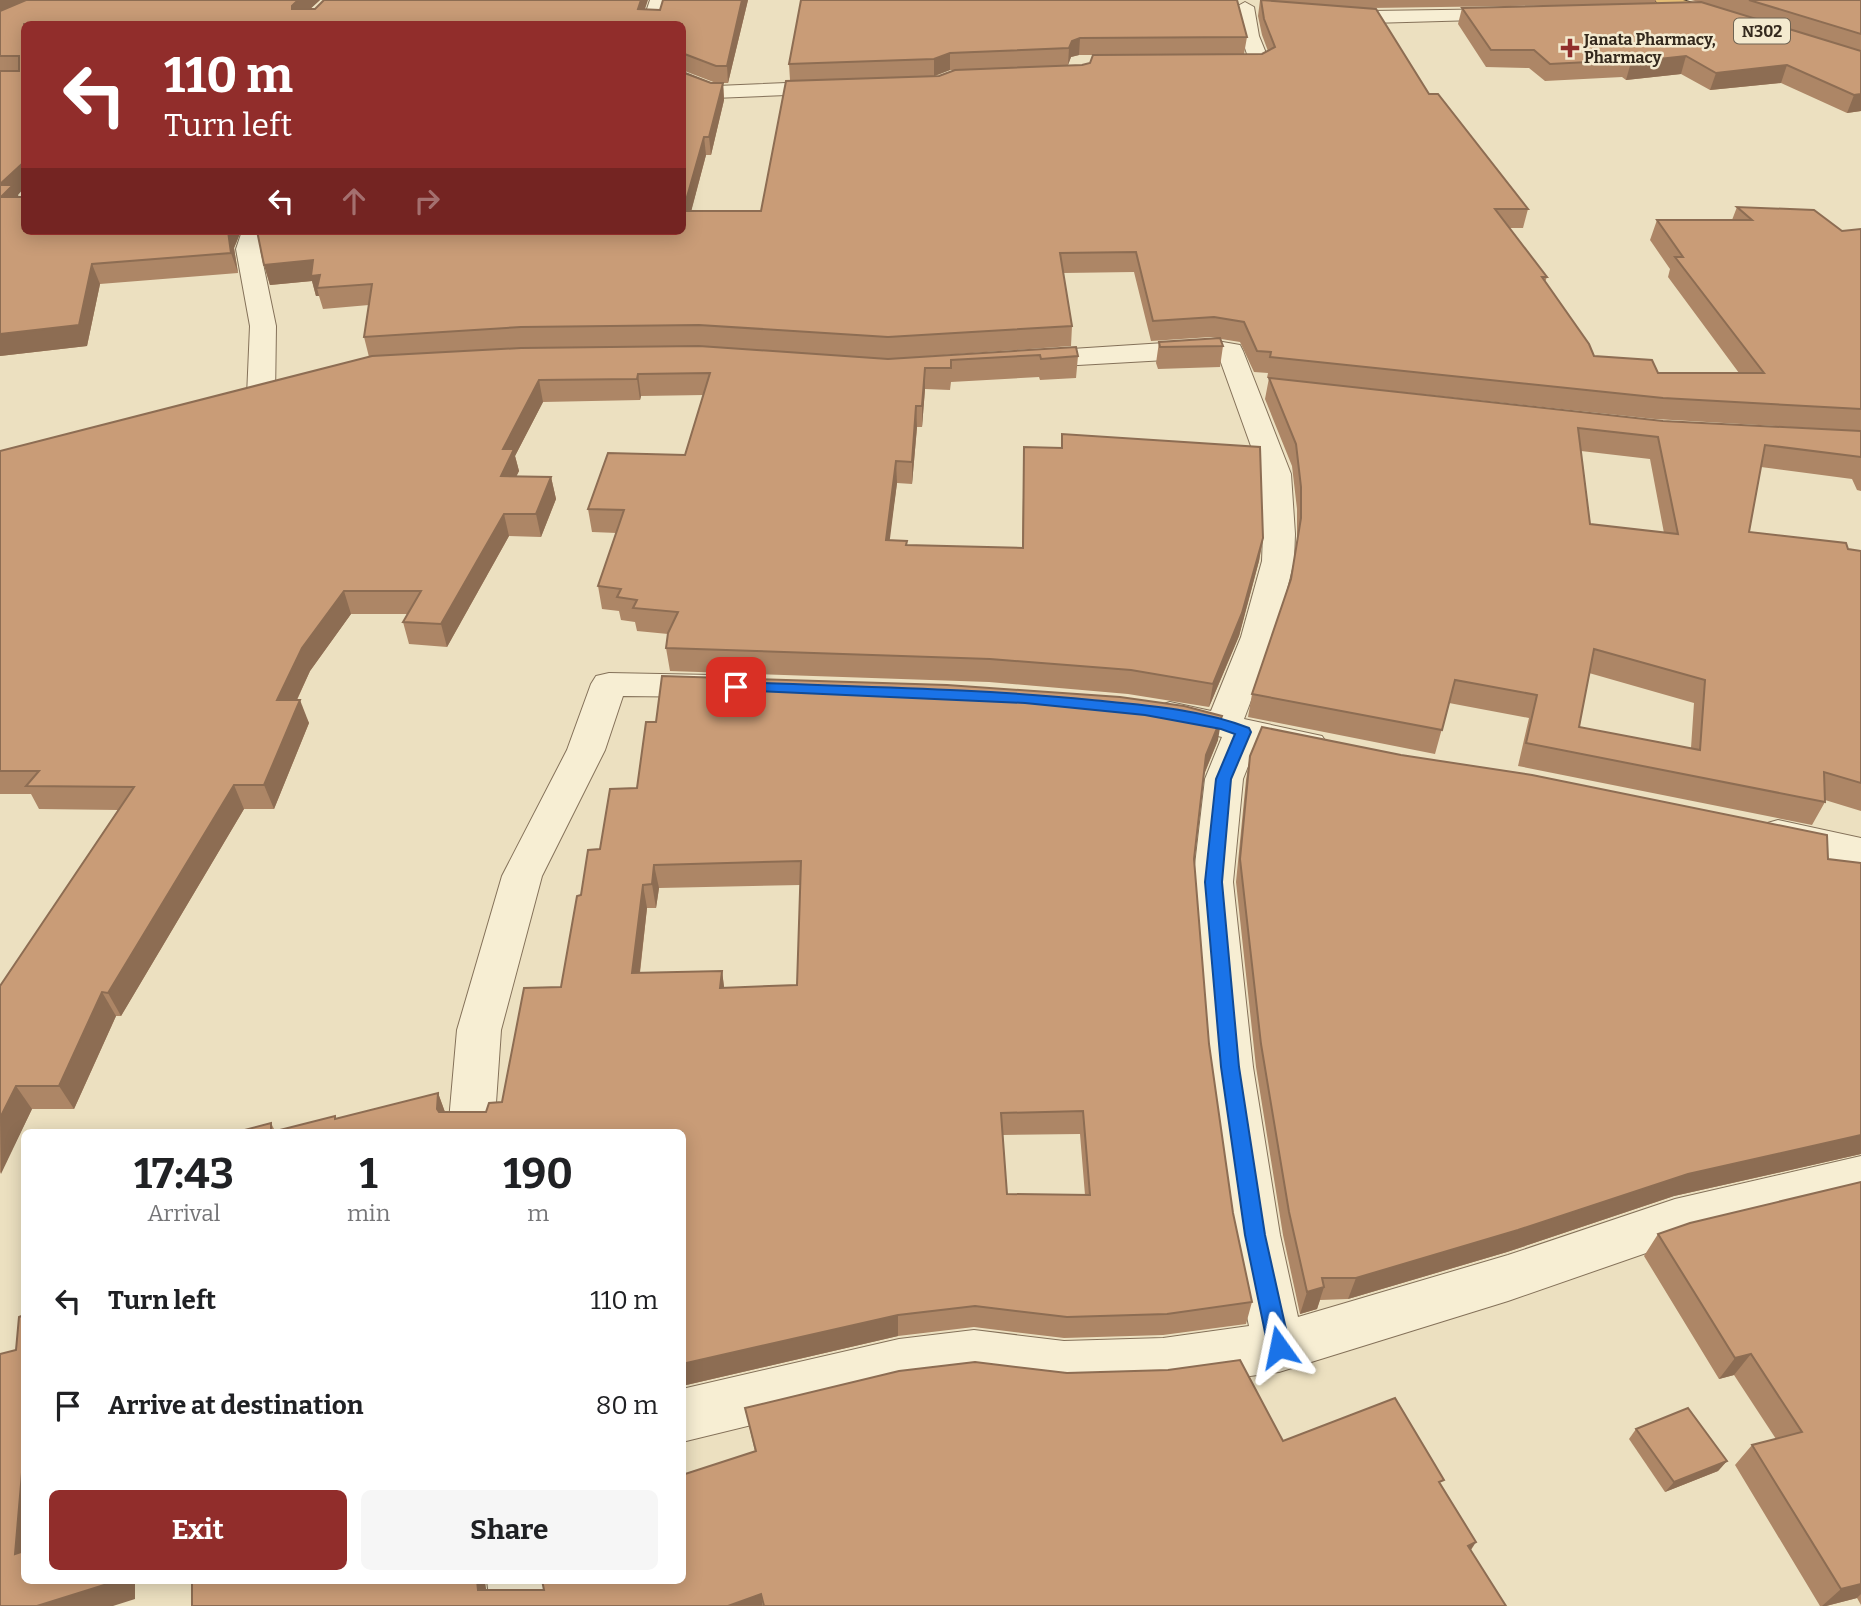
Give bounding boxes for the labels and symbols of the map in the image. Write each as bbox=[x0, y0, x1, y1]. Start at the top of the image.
road number: N302 bbox=[1734, 19, 1790, 44]
place label: Janata Pharmacy, Pharmacy bbox=[1583, 30, 1716, 67]
marker: Janata Pharmacy, Pharmacy bbox=[1562, 40, 1578, 56]
pin bbox=[706, 657, 766, 717]
position arrow bbox=[1242, 1310, 1316, 1384]

